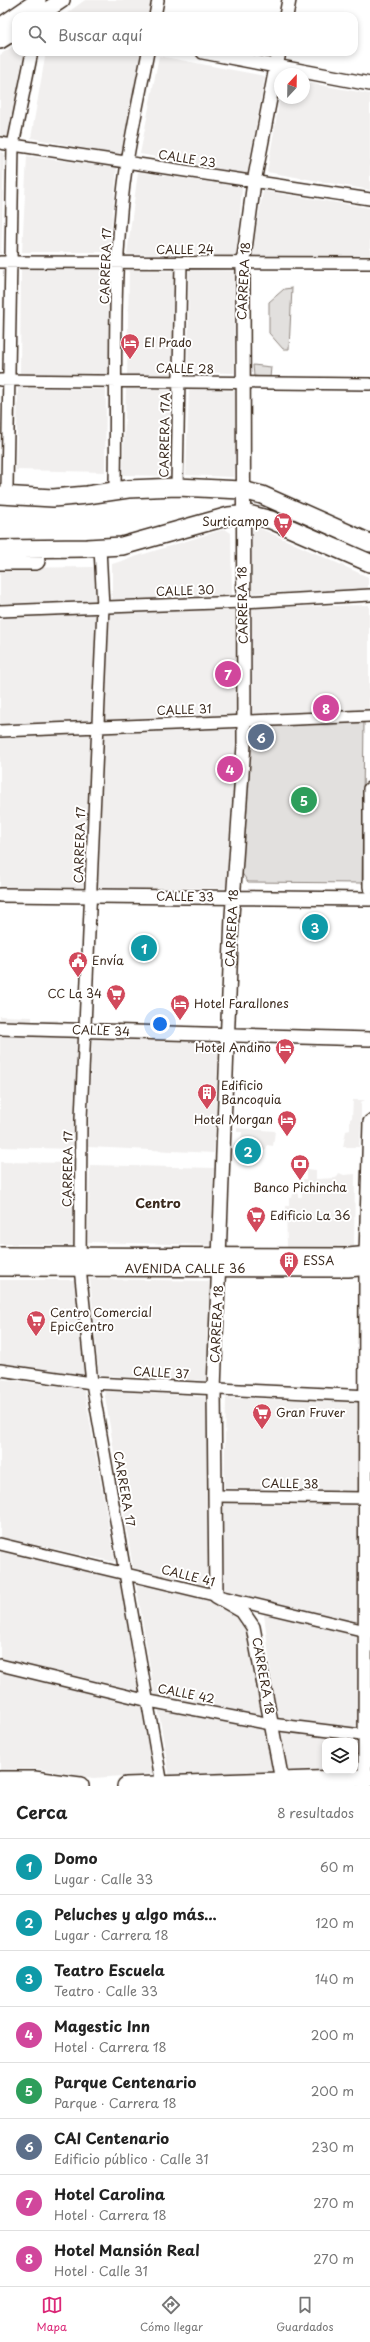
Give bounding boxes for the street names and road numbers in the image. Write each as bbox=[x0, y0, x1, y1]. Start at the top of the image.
street label: CALLE 23 bbox=[157, 145, 217, 171]
street label: CARRERA 17 bbox=[95, 227, 115, 305]
street label: CALLE 24 bbox=[156, 240, 214, 258]
street label: CARRERA 18 bbox=[232, 241, 254, 320]
street label: CALLE 28 bbox=[156, 358, 214, 378]
street label: CARRERA 17A bbox=[154, 392, 174, 478]
street label: CARRERA 18 bbox=[232, 566, 252, 644]
street label: CALLE 30 bbox=[155, 580, 215, 600]
street label: CALLE 31 bbox=[156, 699, 212, 719]
street label: CARRERA 17 bbox=[69, 806, 89, 884]
street label: CALLE 33 bbox=[156, 886, 214, 906]
street label: CARRERA 18 bbox=[220, 888, 242, 967]
street label: CALLE 34 bbox=[72, 1020, 130, 1040]
street label: CARRERA 17 bbox=[57, 1130, 77, 1207]
street label: AVENIDA CALLE 36 bbox=[125, 1259, 245, 1277]
street label: CARRERA 18 bbox=[205, 1284, 227, 1363]
street label: CALLE 37 bbox=[132, 1362, 190, 1382]
street label: CARRERA 17 bbox=[109, 1450, 141, 1529]
street label: CALLE 38 bbox=[261, 1474, 319, 1492]
street label: CALLE 41 bbox=[159, 1560, 217, 1590]
street label: CARRERA 18 bbox=[248, 1636, 280, 1716]
street label: CALLE 42 bbox=[156, 1679, 216, 1707]

